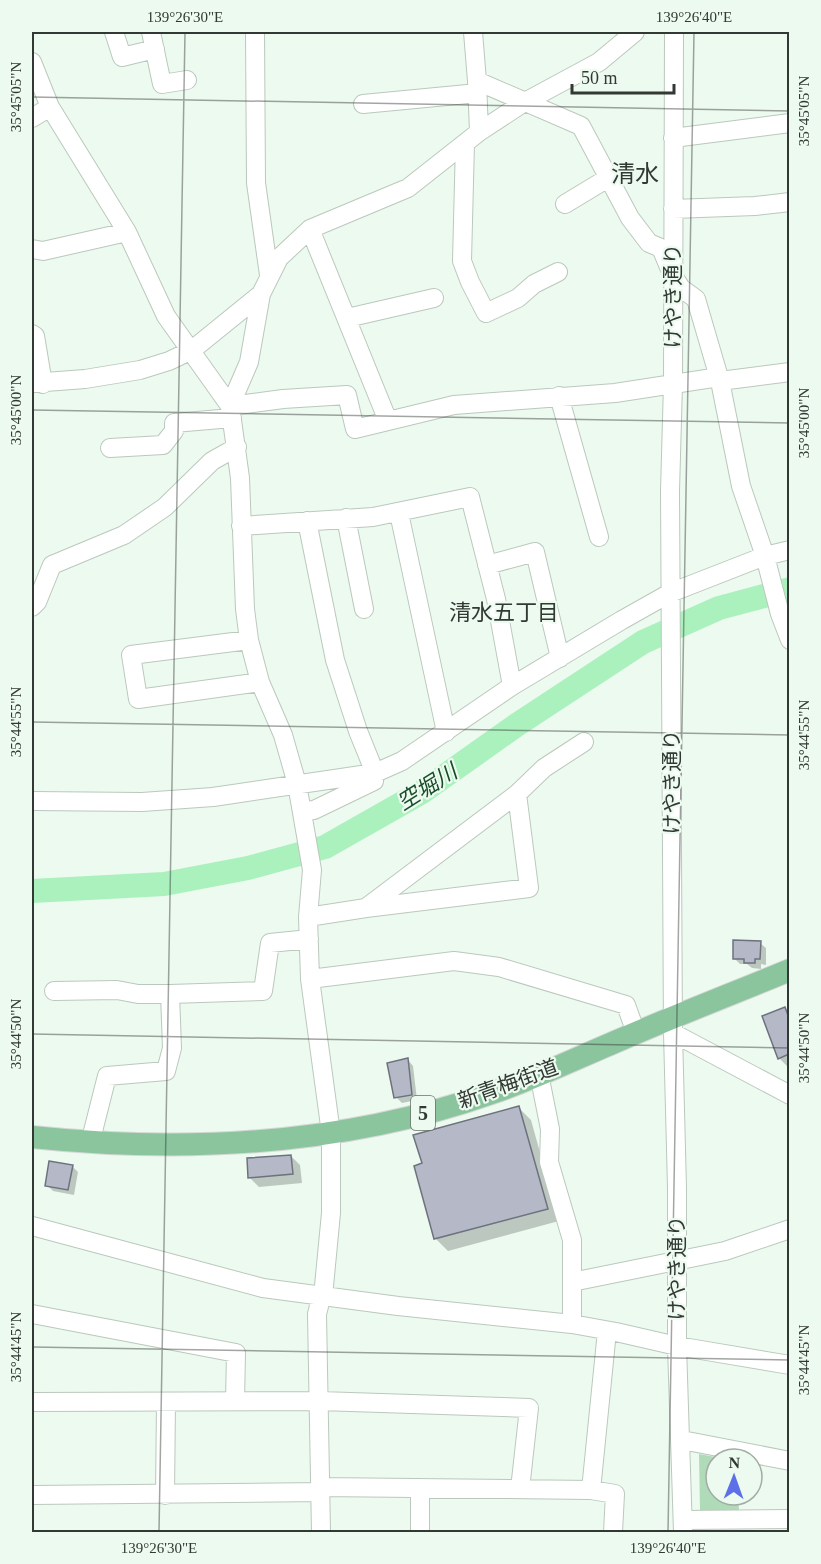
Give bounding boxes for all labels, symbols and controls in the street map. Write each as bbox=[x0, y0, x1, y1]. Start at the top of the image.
text: 139°26'30"E bbox=[147, 9, 223, 25]
text: 139°26'40"E bbox=[656, 9, 732, 25]
scale bar bbox=[572, 57, 674, 95]
text: 35°45'05"N bbox=[8, 62, 24, 132]
text: 50 m bbox=[581, 68, 618, 88]
text: 35°45'05"N bbox=[796, 76, 812, 146]
district label: 清水 bbox=[611, 161, 659, 187]
street label: けやき通り bbox=[661, 244, 685, 349]
text: 35°45'00"N bbox=[8, 375, 24, 445]
text: 35°45'00"N bbox=[796, 388, 812, 458]
district label: 清水五丁目 bbox=[449, 600, 559, 625]
text: 35°44'55"N bbox=[8, 687, 24, 757]
text: 35°44'55"N bbox=[796, 700, 812, 770]
street label: けやき通り bbox=[660, 730, 684, 835]
water label: 空堀川 bbox=[392, 758, 463, 815]
text: 35°44'50"N bbox=[8, 999, 24, 1069]
text: 35°44'50"N bbox=[796, 1013, 812, 1083]
street label: 新青梅街道 bbox=[455, 1055, 561, 1113]
road number: 5 bbox=[411, 1096, 435, 1130]
street label: けやき通り bbox=[665, 1216, 689, 1321]
text: 35°44'45"N bbox=[8, 1312, 24, 1382]
text: 35°44'45"N bbox=[796, 1325, 812, 1395]
north arrow bbox=[704, 1447, 764, 1507]
text: N bbox=[728, 1454, 741, 1471]
text: 139°26'30"E bbox=[121, 1540, 197, 1556]
text: 139°26'40"E bbox=[630, 1540, 706, 1556]

